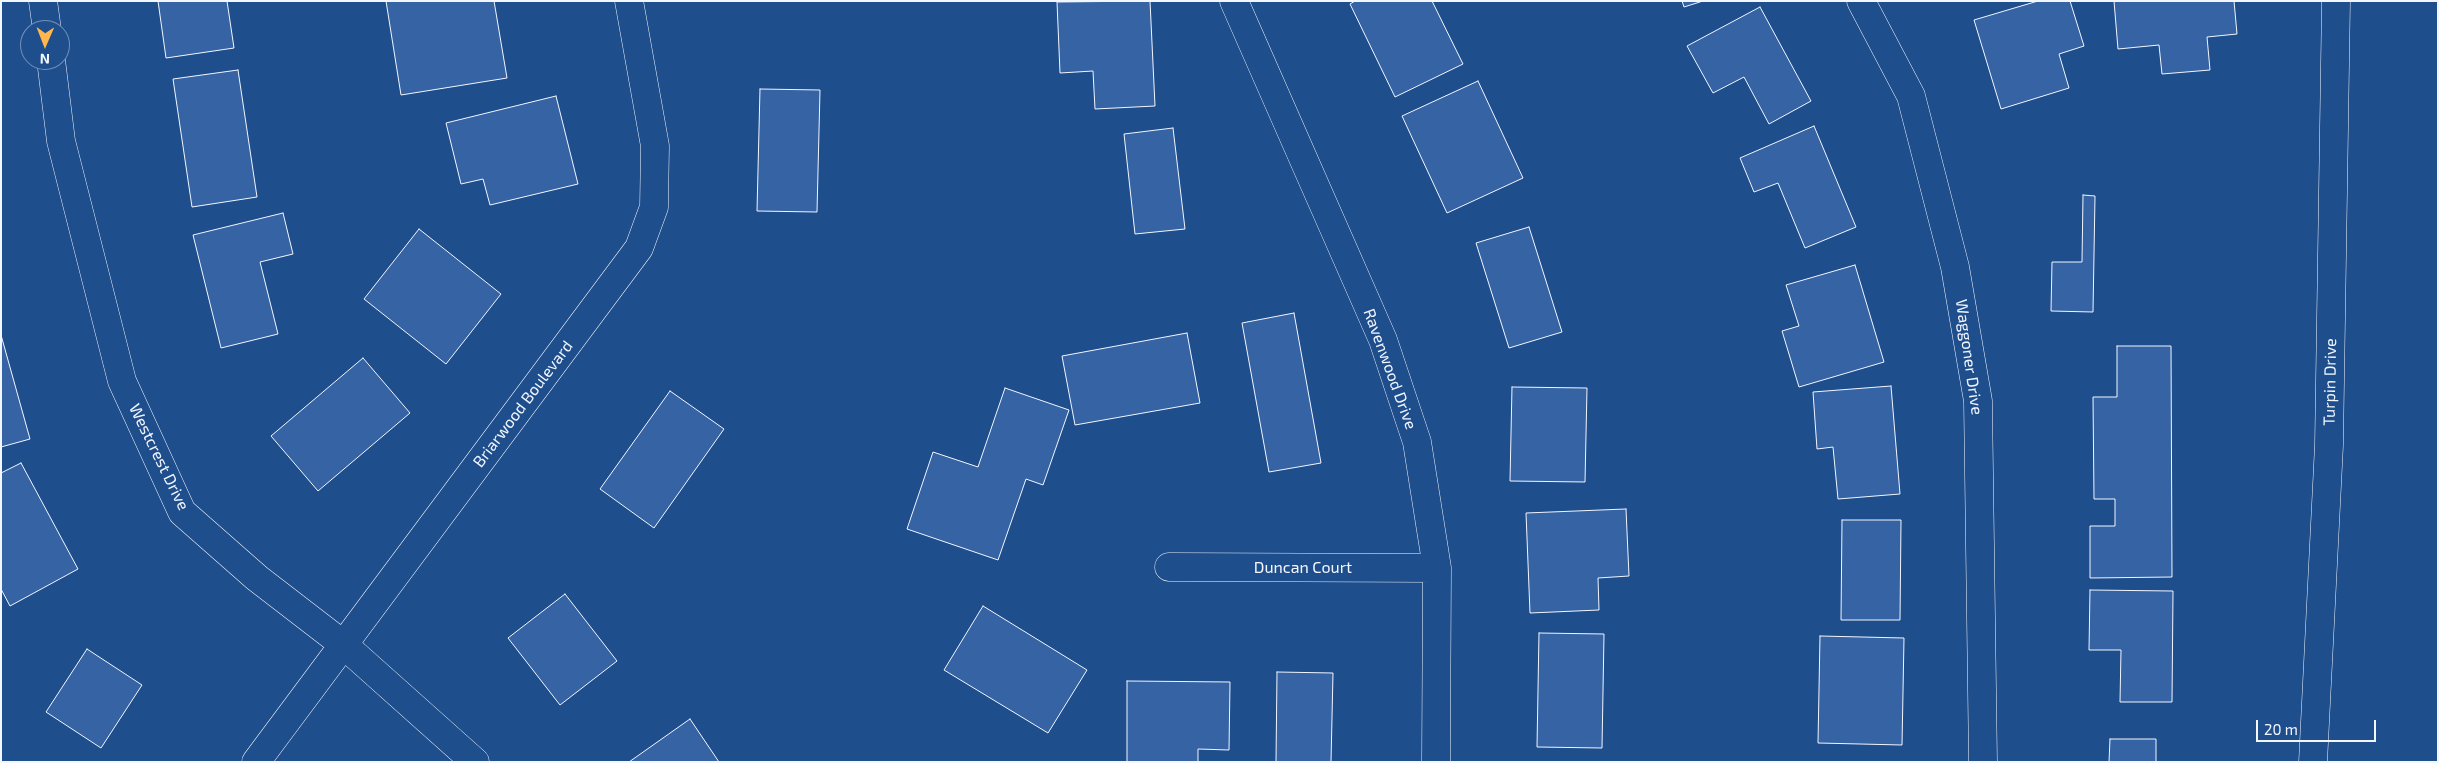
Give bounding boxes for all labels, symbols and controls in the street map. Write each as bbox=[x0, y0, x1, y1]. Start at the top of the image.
north arrow bbox=[20, 20, 70, 70]
text: N bbox=[40, 51, 50, 68]
street label: Waggoner Drive bbox=[1951, 298, 1987, 416]
street label: Ravenwood Drive bbox=[1359, 306, 1421, 432]
street label: Briarwood Boulevard bbox=[469, 337, 577, 471]
street label: Turpin Drive bbox=[2320, 338, 2340, 426]
street label: Westcrest Drive bbox=[125, 401, 193, 513]
street label: Duncan Court bbox=[1254, 558, 1352, 578]
scale bar bbox=[2259, 710, 2379, 742]
text: 20 m bbox=[2264, 720, 2298, 738]

